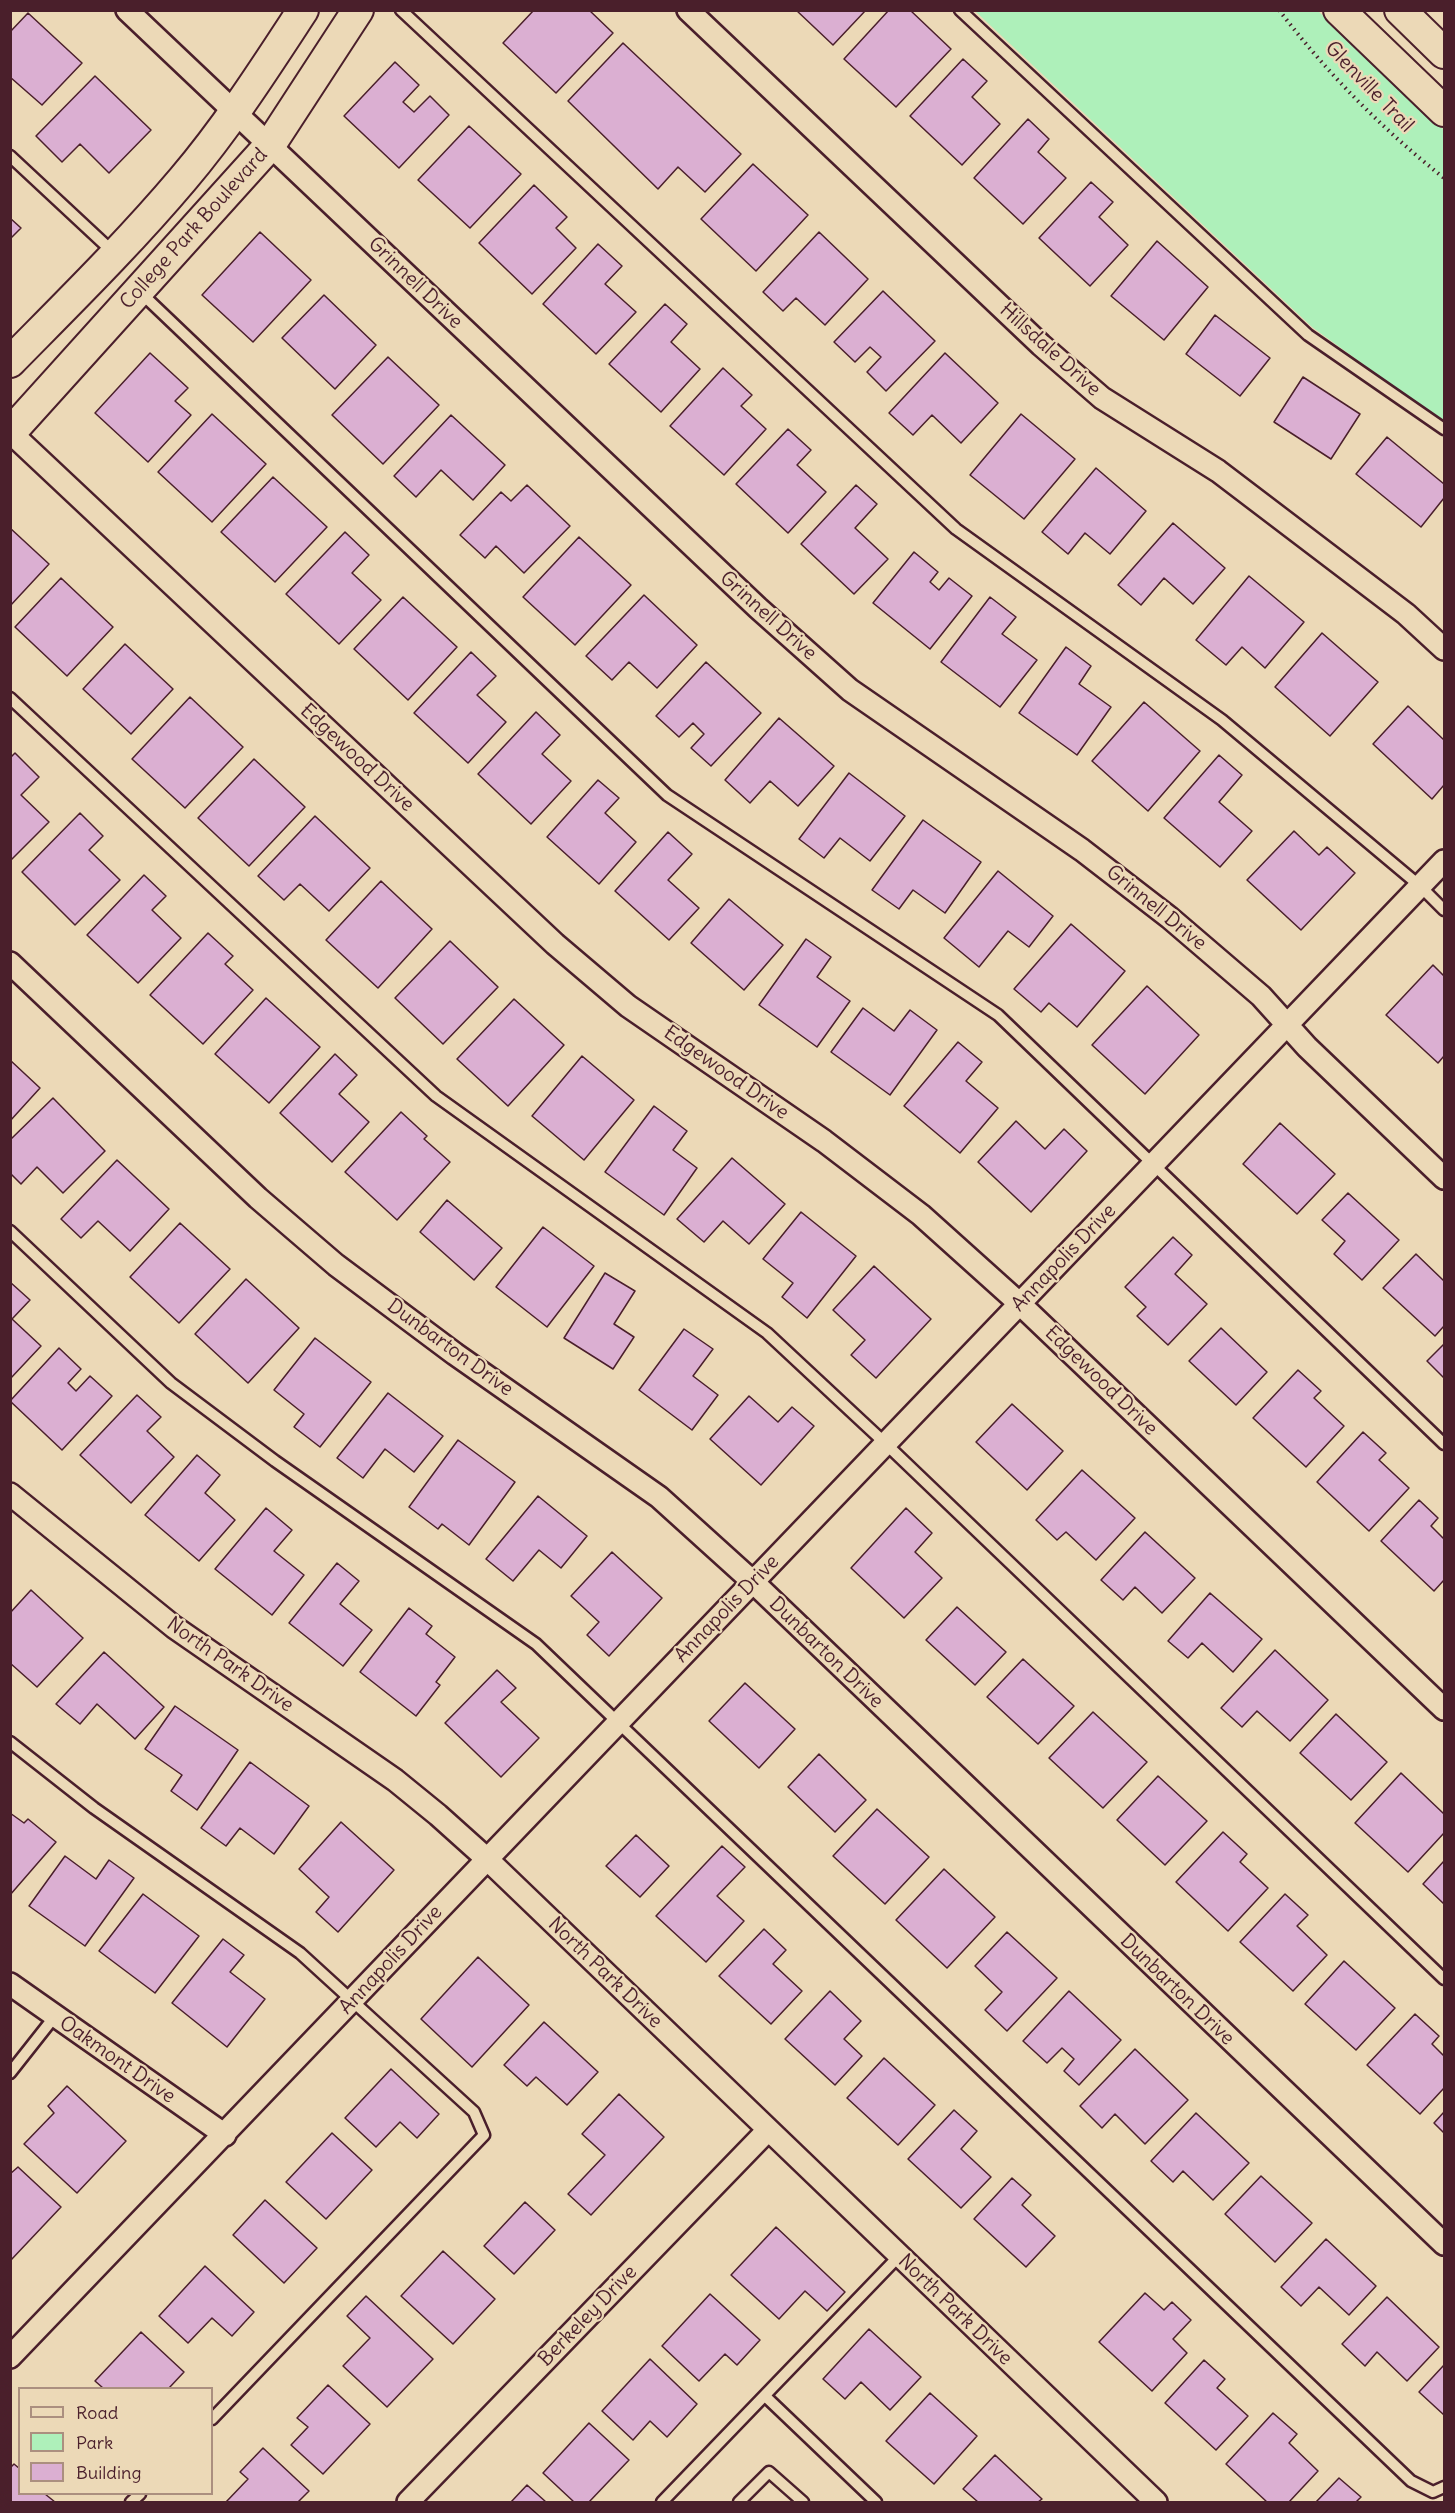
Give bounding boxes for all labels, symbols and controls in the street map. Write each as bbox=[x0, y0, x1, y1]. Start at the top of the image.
street label: Glenville Trail bbox=[1320, 37, 1418, 137]
street label: College Park Boulevard bbox=[115, 143, 273, 315]
street label: Grinnell Drive bbox=[363, 232, 467, 334]
street label: Hillsdale Drive bbox=[995, 298, 1105, 402]
street label: Grinnell Drive bbox=[715, 566, 821, 666]
street label: Edgewood Drive bbox=[295, 699, 419, 817]
street label: Grinnell Drive bbox=[1101, 860, 1211, 956]
street label: Edgewood Drive bbox=[659, 1021, 793, 1125]
street label: Annapolis Drive bbox=[1007, 1199, 1121, 1317]
street label: Dunbarton Drive bbox=[382, 1294, 518, 1402]
street label: Edgewood Drive bbox=[1040, 1321, 1162, 1441]
street label: Annapolis Drive bbox=[670, 1550, 784, 1668]
street label: Dunbarton Drive bbox=[764, 1592, 888, 1714]
street label: North Park Drive bbox=[162, 1612, 298, 1718]
street label: Annapolis Drive bbox=[334, 1901, 448, 2019]
street label: North Park Drive bbox=[543, 1912, 667, 2034]
street label: Dunbarton Drive bbox=[1115, 1929, 1239, 2051]
street label: Oakmont Drive bbox=[54, 2011, 180, 2109]
street label: North Park Drive bbox=[893, 2249, 1017, 2371]
street label: Berkeley Drive bbox=[534, 2260, 642, 2372]
legend bbox=[18, 2387, 213, 2495]
text: Road bbox=[76, 2401, 118, 2424]
text: Park bbox=[76, 2431, 113, 2454]
text: Building bbox=[76, 2461, 141, 2484]

